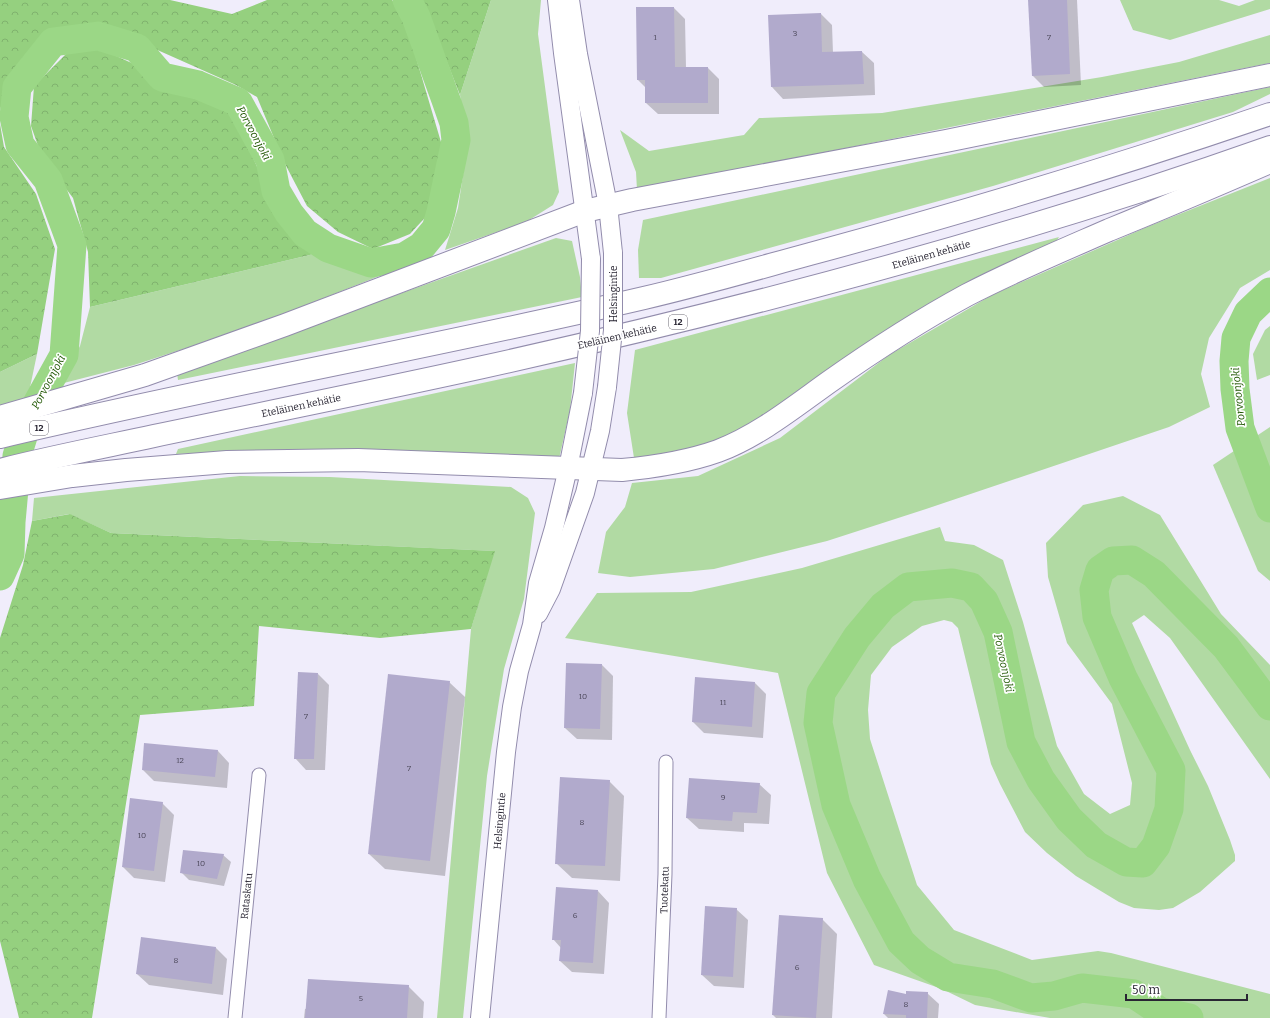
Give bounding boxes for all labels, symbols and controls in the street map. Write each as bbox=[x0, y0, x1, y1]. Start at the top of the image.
house number: 3 bbox=[793, 29, 798, 38]
house number: 1 bbox=[653, 33, 657, 42]
house number: 7 bbox=[1047, 33, 1051, 42]
water label: Porvoonjoki bbox=[234, 104, 273, 162]
street label: Eteläinen kehätie bbox=[891, 238, 972, 272]
street label: Helsingintie bbox=[608, 265, 620, 323]
road number: 12 bbox=[669, 315, 687, 329]
street label: Eteläinen kehätie bbox=[576, 322, 658, 352]
water label: Porvoonjoki bbox=[29, 353, 68, 411]
water label: Porvoonjoki bbox=[1229, 367, 1248, 427]
street label: Eteläinen kehätie bbox=[260, 392, 342, 420]
road number: 12 bbox=[30, 421, 48, 435]
water label: Porvoonjoki bbox=[991, 633, 1016, 693]
house number: 10 bbox=[579, 692, 587, 701]
house number: 11 bbox=[720, 698, 727, 707]
house number: 7 bbox=[304, 712, 308, 721]
house number: 12 bbox=[176, 756, 184, 765]
house number: 7 bbox=[407, 764, 411, 773]
street label: Helsingintie bbox=[492, 792, 508, 850]
house number: 9 bbox=[721, 793, 726, 802]
house number: 8 bbox=[580, 818, 585, 827]
house number: 10 bbox=[138, 831, 146, 840]
house number: 10 bbox=[197, 859, 205, 868]
street label: Tuotekatu bbox=[658, 866, 672, 914]
street label: Rataskatu bbox=[239, 872, 255, 920]
house number: 6 bbox=[573, 911, 578, 920]
house number: 8 bbox=[174, 956, 179, 965]
house number: 6 bbox=[795, 963, 800, 972]
scale bar bbox=[1126, 976, 1247, 1002]
text: 50 m bbox=[1132, 983, 1161, 997]
house number: 5 bbox=[359, 994, 363, 1003]
house number: 8 bbox=[904, 1000, 909, 1009]

